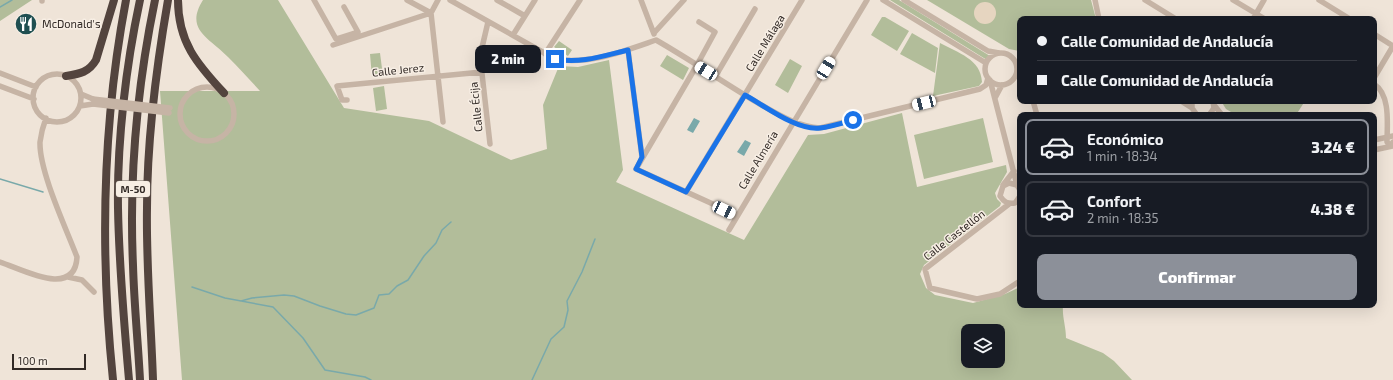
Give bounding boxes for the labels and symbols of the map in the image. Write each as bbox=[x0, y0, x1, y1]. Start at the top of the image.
restaurant icon: McDonald's bbox=[13, 11, 39, 37]
street label: Calle Málaga bbox=[742, 12, 787, 74]
place label: McDonald's bbox=[42, 17, 101, 30]
callout: 2 min bbox=[475, 45, 541, 73]
route end bbox=[546, 50, 564, 68]
car bbox=[815, 55, 837, 81]
street label: Calle Jerez bbox=[371, 60, 425, 79]
car bbox=[693, 60, 719, 82]
street label: Calle Écija bbox=[466, 81, 486, 133]
car bbox=[911, 94, 937, 112]
route start bbox=[844, 111, 862, 129]
street label: Calle Almería bbox=[735, 128, 780, 191]
road number: M-50 bbox=[116, 181, 150, 197]
car bbox=[711, 199, 737, 221]
street label: Calle Castellón bbox=[920, 207, 987, 263]
scale bar bbox=[12, 352, 86, 371]

